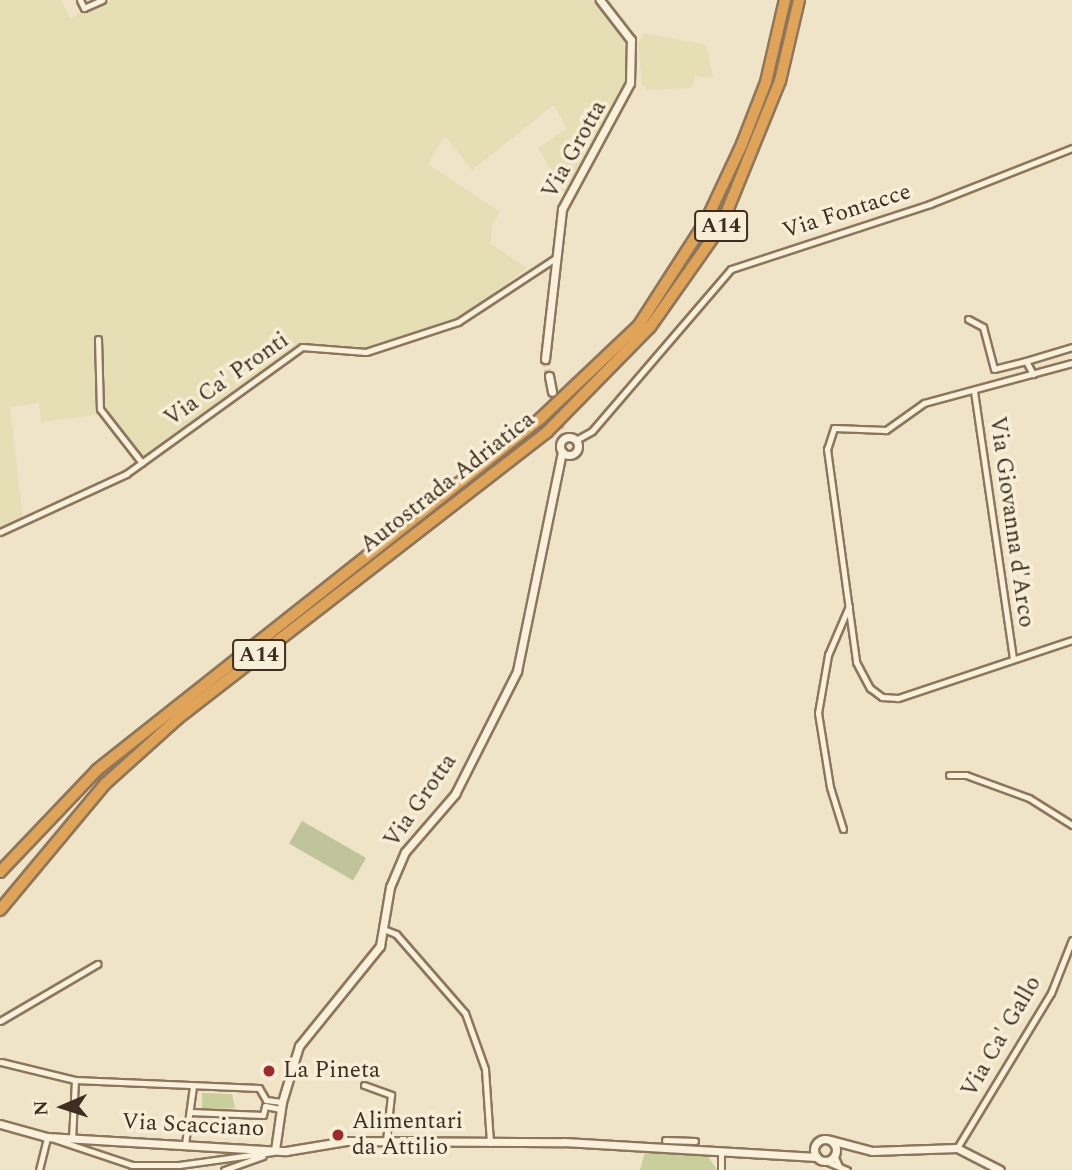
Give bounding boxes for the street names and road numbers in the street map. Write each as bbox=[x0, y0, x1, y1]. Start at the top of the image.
street label: Via Grotta bbox=[537, 96, 613, 204]
street label: Via Fontacce bbox=[779, 178, 915, 246]
road number: A14 bbox=[693, 208, 749, 244]
street label: Via Ca' Pronti bbox=[160, 327, 294, 433]
street label: Autostrada Adriatica bbox=[355, 406, 541, 560]
street label: Via Giovanna d'Arco bbox=[983, 415, 1039, 629]
road number: A14 bbox=[231, 638, 287, 672]
street label: Via Grotta bbox=[379, 749, 463, 853]
street label: Via Ca' Gallo bbox=[956, 971, 1048, 1103]
street label: Via Scacciano bbox=[121, 1108, 265, 1144]

